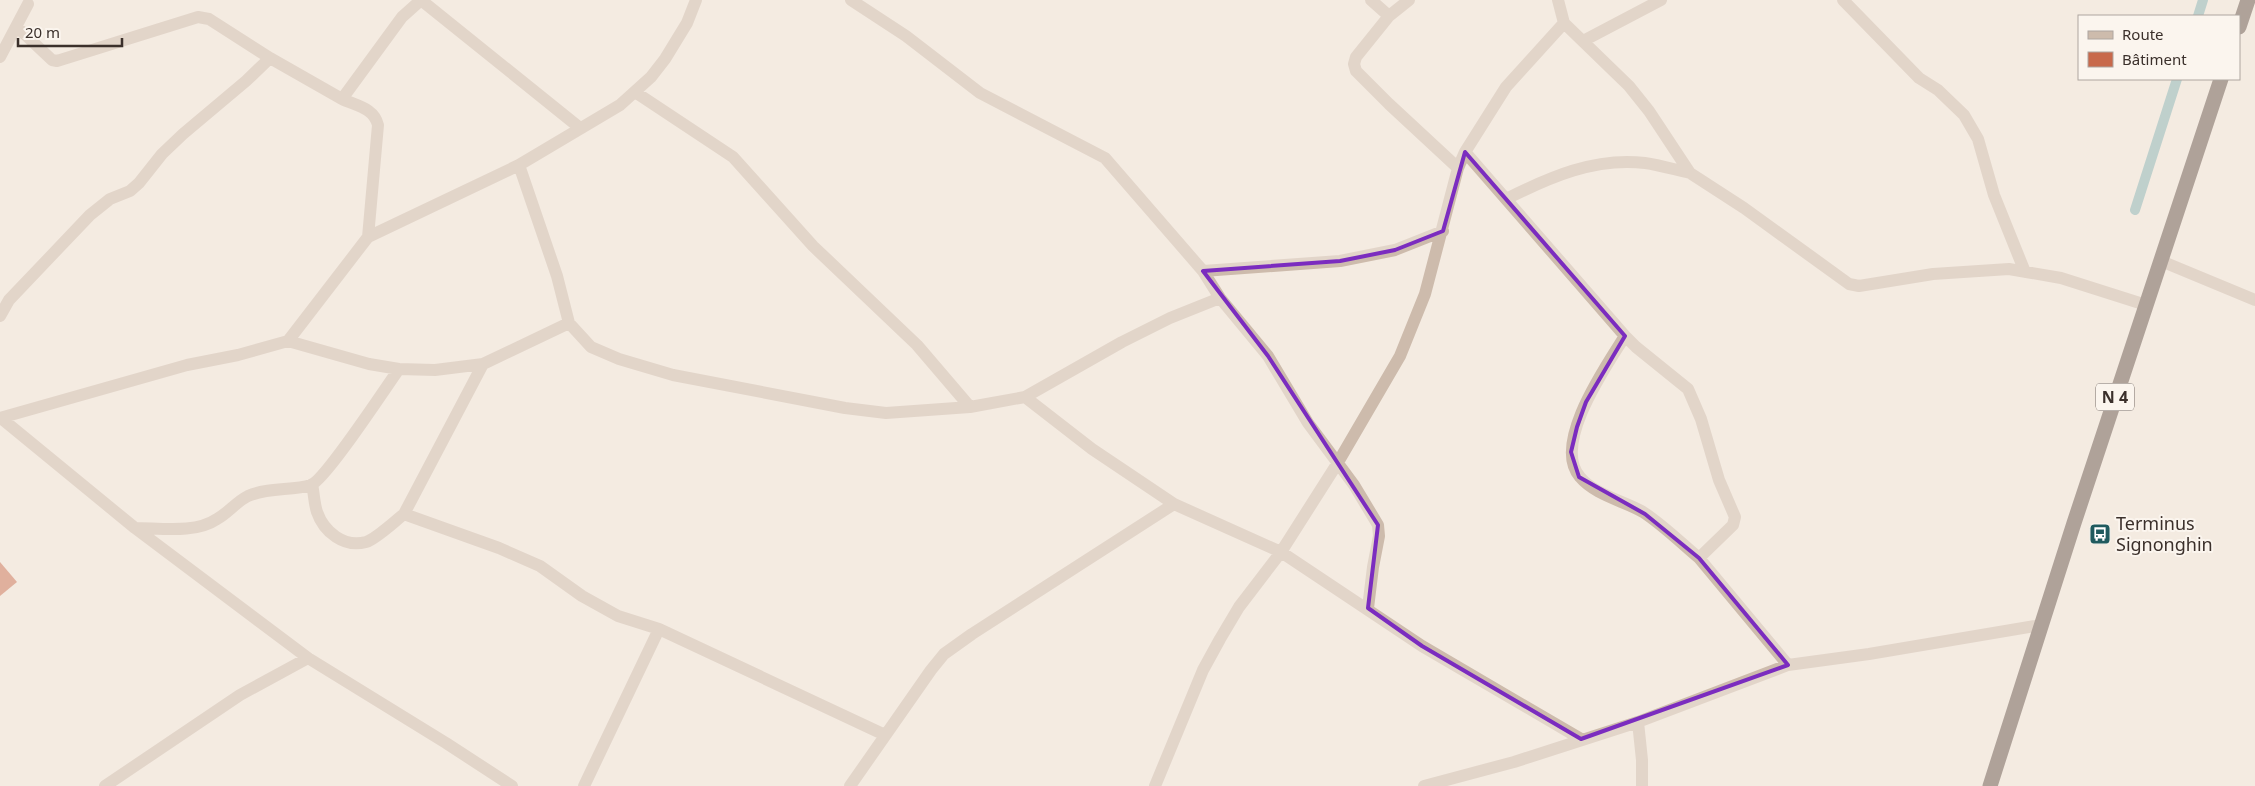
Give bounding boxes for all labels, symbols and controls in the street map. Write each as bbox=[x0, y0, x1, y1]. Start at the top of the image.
scale bar bbox=[18, 15, 121, 47]
legend bbox=[2078, 15, 2240, 80]
text: 20 m bbox=[25, 22, 60, 42]
text: Route bbox=[2122, 24, 2164, 44]
text: Bâtiment bbox=[2122, 49, 2187, 69]
road number: N 4 bbox=[2096, 384, 2134, 411]
place label: Terminus Signonghin bbox=[2116, 511, 2213, 556]
bus stop icon: Terminus Signonghin bbox=[2088, 522, 2112, 546]

